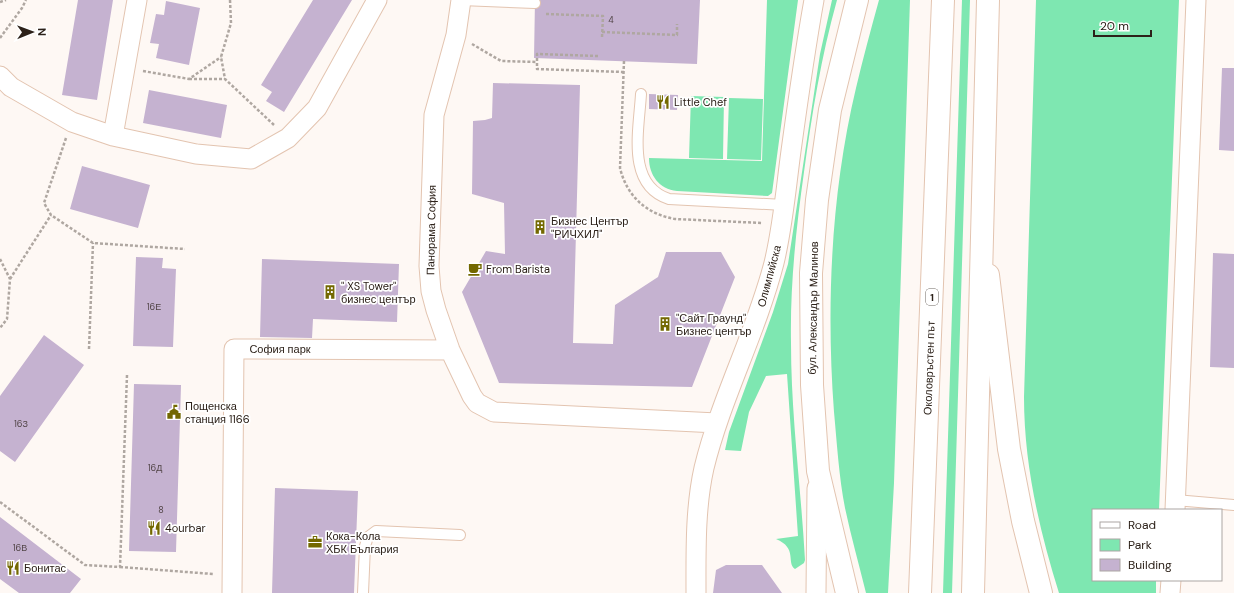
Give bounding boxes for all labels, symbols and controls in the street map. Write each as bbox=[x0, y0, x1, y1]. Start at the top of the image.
north arrow bbox=[12, 12, 52, 52]
scale bar bbox=[1094, 12, 1151, 38]
house number: 4 bbox=[608, 14, 614, 26]
text: 20 m bbox=[1100, 18, 1129, 34]
text: N bbox=[35, 28, 49, 36]
restaurant icon: Little Chef bbox=[655, 94, 671, 110]
place label: Little Chef bbox=[674, 95, 727, 109]
street label: Панорама София bbox=[423, 185, 439, 275]
place label: Бизнес Център "РИЧХИЛ" bbox=[551, 214, 628, 241]
building icon: Бизнес Център "РИЧХИЛ" bbox=[532, 219, 548, 235]
street label: бул. Александър Малинов bbox=[805, 241, 821, 375]
street label: Олимпийска bbox=[754, 243, 784, 308]
cafe icon: From Barista bbox=[467, 261, 483, 277]
place label: From Barista bbox=[486, 262, 550, 276]
place label: " XS Tower" бизнес център bbox=[341, 279, 416, 306]
building icon: " XS Tower" бизнес център bbox=[322, 284, 338, 300]
road number: 1 bbox=[926, 289, 938, 305]
house number: 16Е bbox=[147, 301, 161, 313]
place label: "Сайт Граунд" Бизнес център bbox=[676, 311, 751, 338]
building icon: "Сайт Граунд" Бизнес център bbox=[657, 316, 673, 332]
street label: Околовръстен път bbox=[920, 321, 938, 415]
street label: София парк bbox=[249, 342, 311, 356]
place label: Пощенска станция 1166 bbox=[185, 399, 250, 426]
public building icon: Пощенска станция 1166 bbox=[166, 404, 182, 420]
house number: 16З bbox=[14, 418, 28, 430]
house number: 16Д bbox=[148, 462, 162, 474]
house number: 8 bbox=[158, 504, 164, 516]
legend bbox=[1092, 509, 1222, 581]
text: Road bbox=[1128, 517, 1156, 533]
restaurant icon: 4ourbar bbox=[146, 520, 162, 536]
place label: 4ourbar bbox=[165, 521, 206, 535]
place label: Кока-Кола ХБК България bbox=[326, 529, 399, 556]
office icon: Кока-Кола ХБК България bbox=[307, 534, 323, 550]
text: Park bbox=[1128, 537, 1152, 553]
house number: 16В bbox=[13, 542, 27, 554]
text: Building bbox=[1128, 557, 1172, 573]
restaurant icon: Бонитас bbox=[5, 560, 21, 576]
place label: Бонитас bbox=[24, 561, 67, 575]

